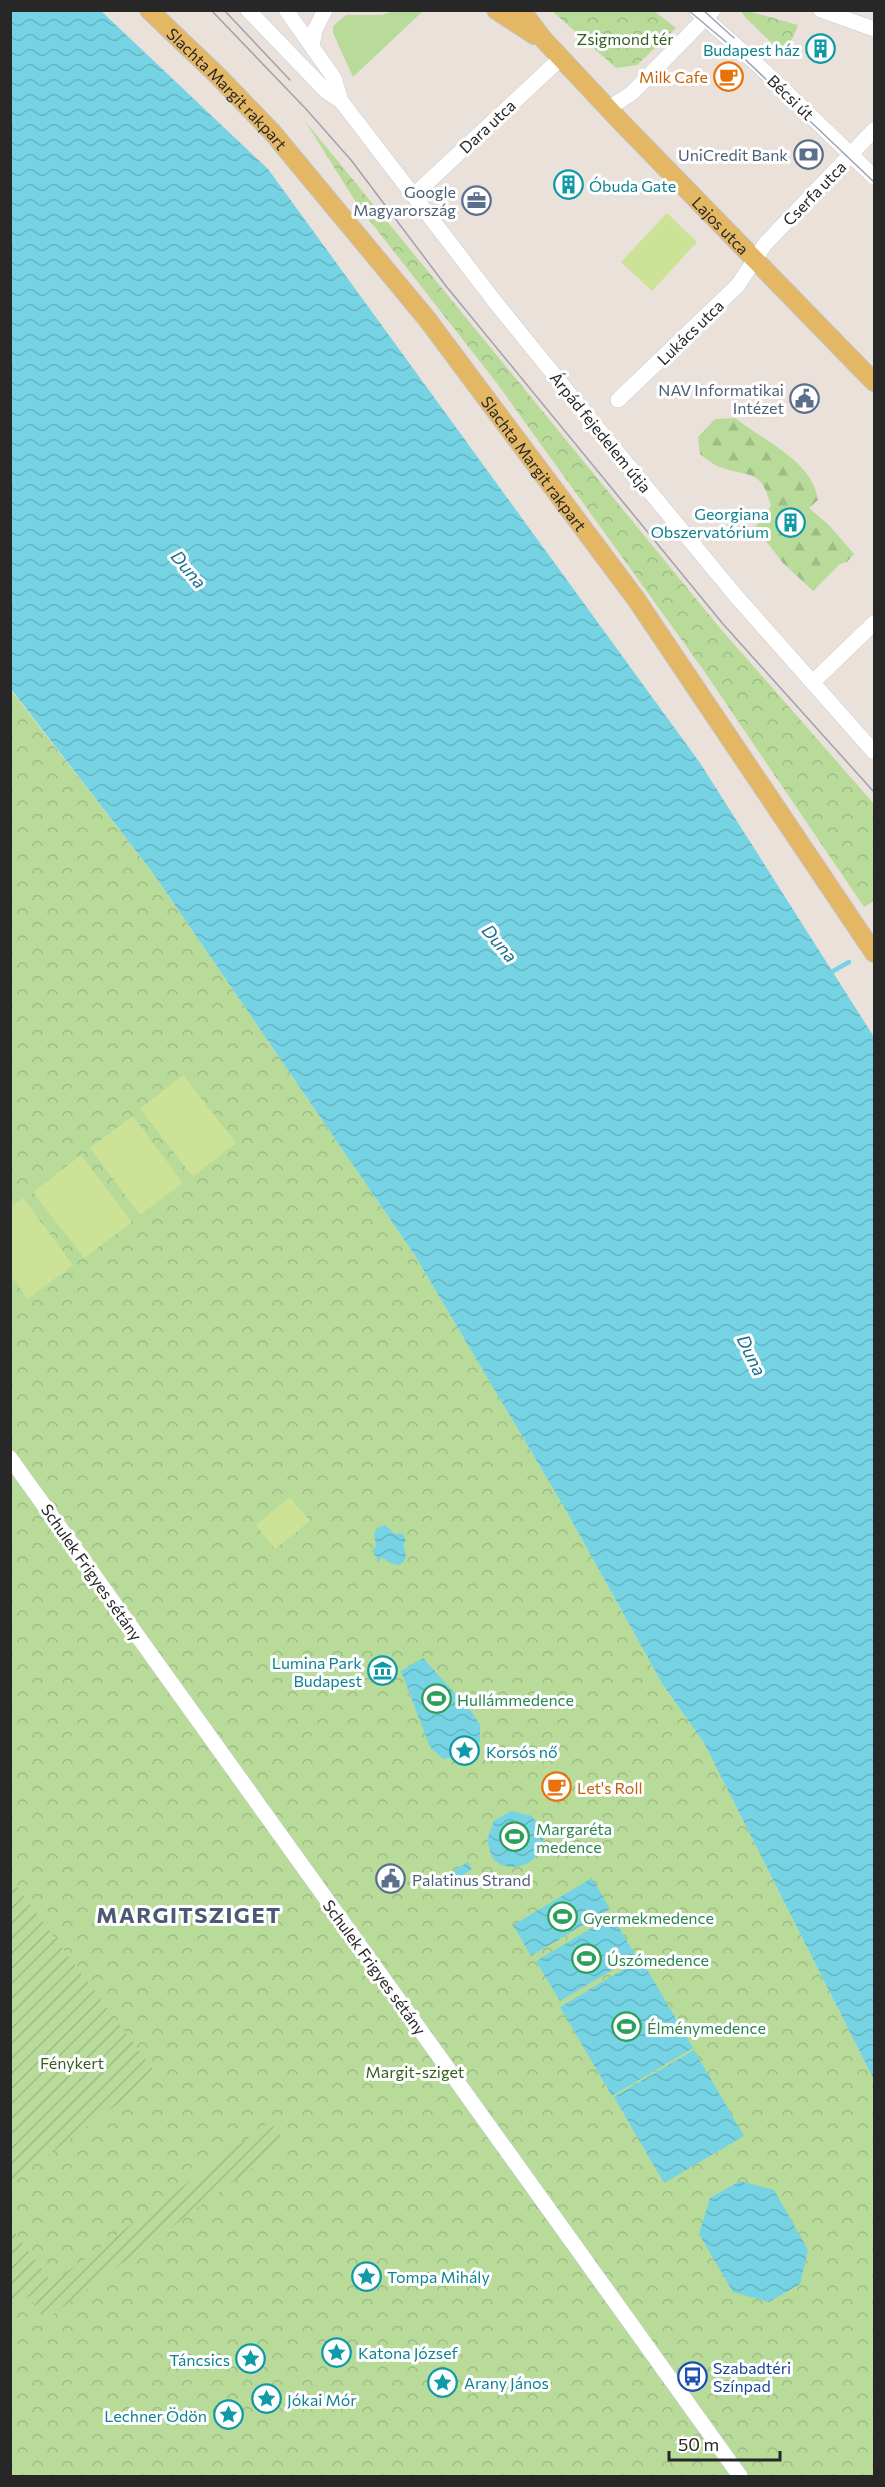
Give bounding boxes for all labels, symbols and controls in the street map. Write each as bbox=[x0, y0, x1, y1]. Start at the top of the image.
street label: Slachta Margit rakpart bbox=[164, 23, 292, 153]
park label: Zsigmond tér bbox=[576, 29, 674, 48]
building icon: Budapest ház bbox=[805, 33, 837, 65]
place label: Budapest ház bbox=[703, 40, 800, 59]
cafe icon: Milk Cafe bbox=[713, 60, 745, 92]
place label: Milk Cafe bbox=[639, 67, 708, 86]
street label: Bécsi út bbox=[764, 70, 818, 124]
street label: Dara utca bbox=[455, 95, 519, 157]
bank icon: UniCredit Bank bbox=[793, 138, 825, 170]
place label: UniCredit Bank bbox=[678, 145, 788, 164]
street label: Cserfa utca bbox=[779, 157, 849, 229]
building icon: Óbuda Gate bbox=[552, 169, 584, 201]
place label: Óbuda Gate bbox=[589, 176, 676, 195]
place label: Google Magyarország bbox=[353, 182, 456, 219]
office icon: Google Magyarország bbox=[461, 184, 493, 216]
street label: Lajos utca bbox=[689, 192, 754, 258]
street label: Lukács utca bbox=[653, 296, 727, 368]
street label: Árpád fejedelem útja bbox=[547, 368, 655, 496]
place label: NAV Informatikai Intézet bbox=[658, 380, 784, 417]
public building icon: NAV Informatikai Intézet bbox=[789, 382, 821, 414]
street label: Slachta Margit rakpart bbox=[478, 392, 591, 535]
place label: Georgiana Obszervatórium bbox=[651, 504, 769, 541]
building icon: Georgiana Obszervatórium bbox=[774, 506, 806, 538]
water label: Duna bbox=[167, 545, 211, 593]
water label: Duna bbox=[478, 919, 522, 967]
water label: Duna bbox=[733, 1331, 771, 1379]
street label: Schulek Frigyes sétány bbox=[38, 1500, 146, 1644]
place label: Lumina Park Budapest bbox=[272, 1653, 362, 1690]
museum icon: Lumina Park Budapest bbox=[367, 1655, 399, 1687]
sports icon: Hullámmedence bbox=[420, 1683, 452, 1715]
place label: Hullámmedence bbox=[457, 1690, 574, 1709]
place icon: Korsós nő bbox=[449, 1735, 481, 1767]
place label: Korsós nő bbox=[486, 1742, 558, 1761]
cafe icon: Let's Roll bbox=[540, 1771, 572, 1803]
place label: Let's Roll bbox=[577, 1778, 643, 1797]
place label: Margaréta medence bbox=[536, 1819, 612, 1856]
sports icon: Margaréta medence bbox=[499, 1821, 531, 1853]
public building icon: Palatinus Strand bbox=[375, 1863, 407, 1895]
place label: Palatinus Strand bbox=[412, 1870, 531, 1889]
street label: Schulek Frigyes sétány bbox=[320, 1896, 430, 2038]
district label: MARGITSZIGET bbox=[96, 1901, 282, 1928]
sports icon: Gyermekmedence bbox=[546, 1901, 578, 1933]
place label: Gyermekmedence bbox=[583, 1908, 714, 1927]
sports icon: Úszómedence bbox=[570, 1943, 602, 1975]
place label: Úszómedence bbox=[607, 1950, 709, 1969]
sports icon: Élménymedence bbox=[610, 2011, 642, 2043]
place label: Élménymedence bbox=[647, 2018, 766, 2037]
park label: Fénykert bbox=[40, 2053, 105, 2072]
park label: Margit-sziget bbox=[366, 2062, 465, 2081]
place icon: Tompa Mihály bbox=[350, 2260, 382, 2292]
place label: Tompa Mihály bbox=[387, 2267, 490, 2286]
place icon: Katona József bbox=[321, 2336, 353, 2368]
place icon: Táncsics bbox=[235, 2343, 267, 2375]
place label: Katona József bbox=[358, 2343, 458, 2362]
place label: Táncsics bbox=[169, 2350, 230, 2369]
place label: Szabadtéri Színpad bbox=[713, 2358, 791, 2395]
bus stop icon: Szabadtéri Színpad bbox=[676, 2360, 708, 2392]
place icon: Arany János bbox=[427, 2366, 459, 2398]
place label: Arany János bbox=[464, 2373, 549, 2392]
place icon: Jókai Mór bbox=[250, 2383, 282, 2415]
place label: Jókai Mór bbox=[287, 2390, 357, 2409]
place icon: Lechner Ödön bbox=[212, 2399, 244, 2431]
place label: Lechner Ödön bbox=[104, 2406, 207, 2425]
scale bar bbox=[669, 2424, 780, 2462]
text: 50 m bbox=[678, 2433, 719, 2455]

